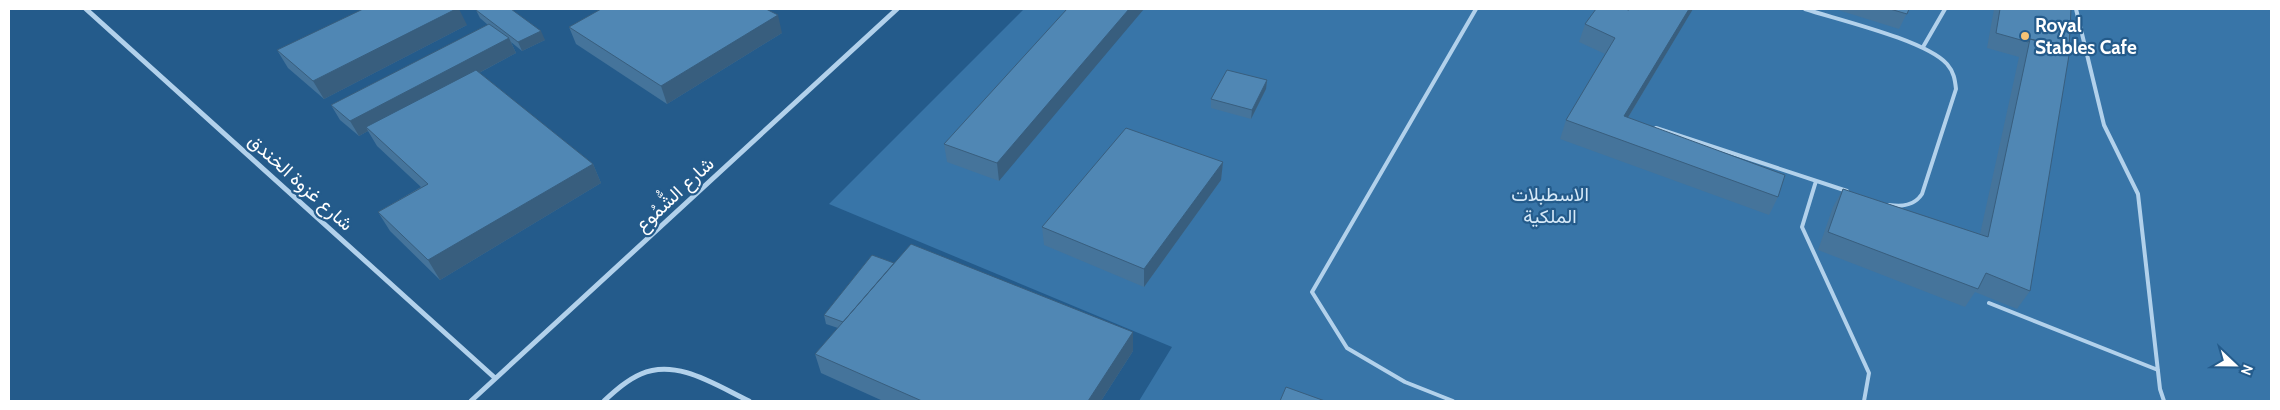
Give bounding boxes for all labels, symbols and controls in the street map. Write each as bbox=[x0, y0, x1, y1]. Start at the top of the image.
place label: Royal Stables Cafe bbox=[2035, 14, 2137, 59]
marker: Royal Stables Cafe bbox=[2019, 30, 2031, 42]
street label: شارع غزوة الخندق bbox=[243, 129, 358, 236]
street label: شارع الشُّمُوع bbox=[628, 149, 719, 237]
park label: الاسطبلات الملكية bbox=[1511, 183, 1589, 228]
north arrow bbox=[2210, 340, 2260, 390]
text: N bbox=[2237, 362, 2257, 378]

